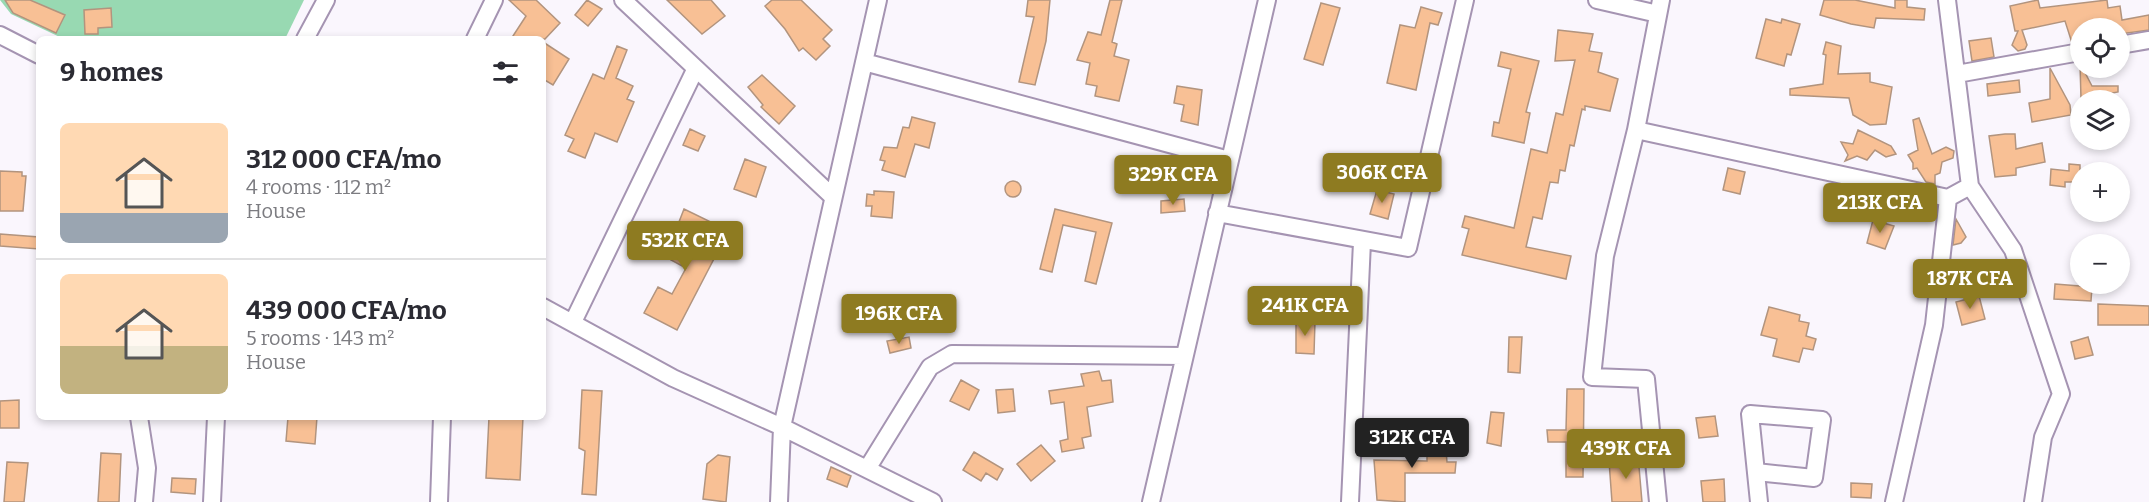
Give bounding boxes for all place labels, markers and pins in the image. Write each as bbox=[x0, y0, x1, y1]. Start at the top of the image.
pin: 306K CFA bbox=[1320, 153, 1444, 204]
pin: 329K CFA bbox=[1111, 155, 1235, 206]
pin: 213K CFA bbox=[1818, 183, 1942, 234]
pin: 532K CFA bbox=[623, 221, 747, 272]
pin: 187K CFA bbox=[1908, 259, 2032, 310]
pin: 241K CFA bbox=[1243, 286, 1367, 337]
pin: 196K CFA bbox=[837, 294, 961, 345]
pin: 312K CFA bbox=[1350, 418, 1474, 469]
pin: 439K CFA bbox=[1564, 429, 1688, 480]

